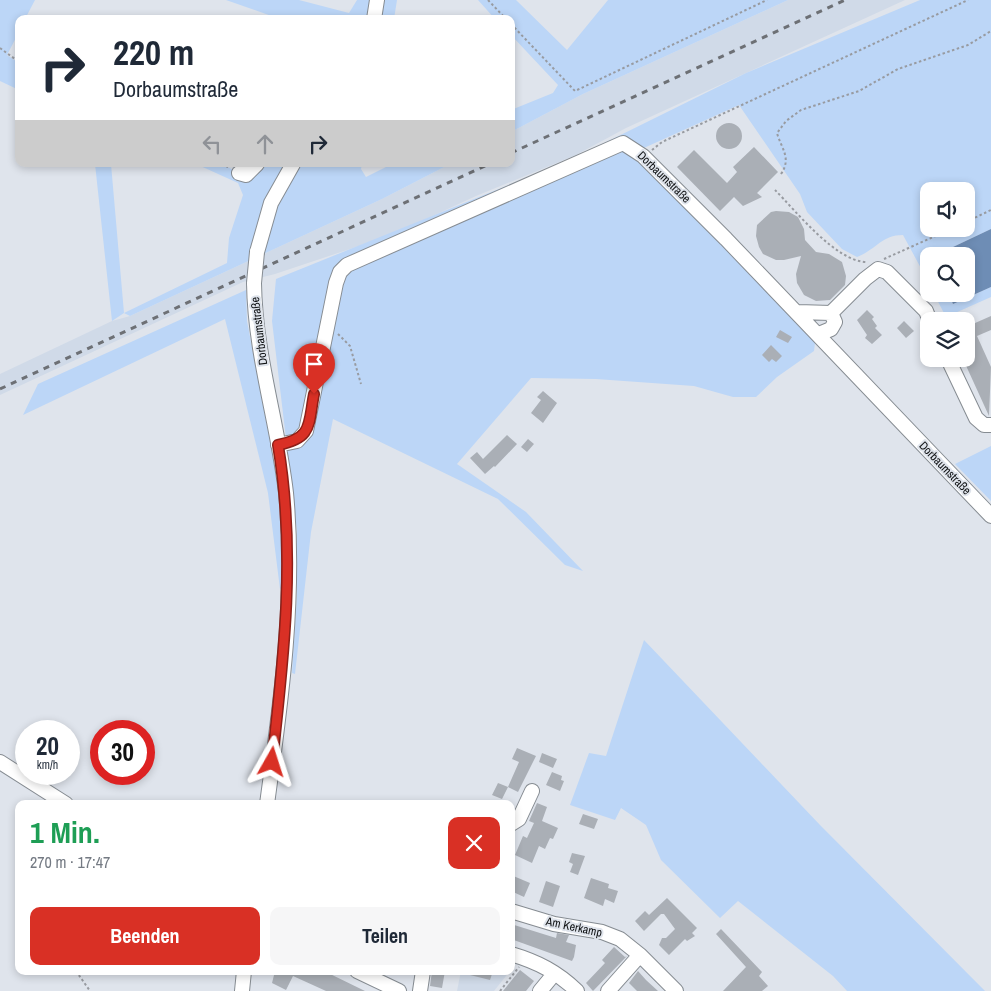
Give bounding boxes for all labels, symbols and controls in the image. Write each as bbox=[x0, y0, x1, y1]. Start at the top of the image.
text: 220 m bbox=[113, 29, 194, 76]
icon: right bbox=[30, 35, 95, 100]
text: Dorbaumstraße bbox=[113, 74, 238, 104]
icon: left bbox=[198, 130, 226, 158]
icon: ahead bbox=[251, 130, 279, 158]
icon: right bbox=[304, 130, 332, 158]
street label: Dorbaumstraße bbox=[634, 148, 694, 206]
map controls bbox=[920, 182, 975, 367]
button: sound bbox=[920, 182, 975, 237]
button: search bbox=[920, 247, 975, 302]
street label: Dorbaumstraße bbox=[247, 296, 271, 366]
button: layers bbox=[920, 312, 975, 367]
pin bbox=[293, 343, 335, 394]
icon: arrive bbox=[300, 350, 328, 378]
street label: Dorbaumstraße bbox=[916, 438, 974, 498]
speed limit sign: 30 bbox=[90, 720, 155, 785]
text: 20 bbox=[36, 729, 59, 763]
position arrow bbox=[245, 735, 297, 787]
text: km/h bbox=[37, 757, 58, 773]
text: 1 Min. bbox=[30, 812, 100, 852]
button: close bbox=[448, 817, 500, 869]
text: 270 m · 17:47 bbox=[30, 851, 110, 873]
button: Beenden bbox=[30, 907, 260, 965]
button: Teilen bbox=[270, 907, 500, 965]
street label: Am Kerkamp bbox=[544, 913, 603, 941]

